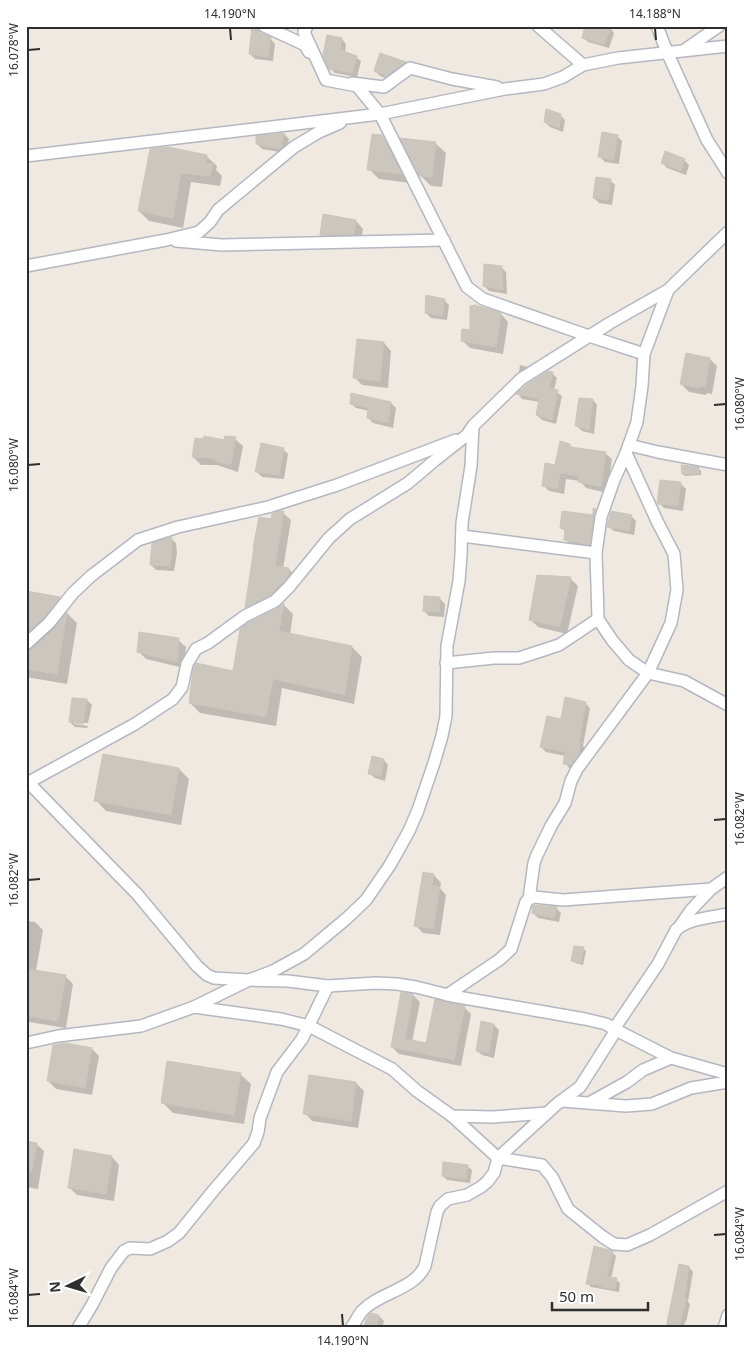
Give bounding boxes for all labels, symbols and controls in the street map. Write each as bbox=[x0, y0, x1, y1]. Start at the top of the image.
text: 14.190°N bbox=[204, 5, 256, 22]
text: 14.188°N bbox=[629, 5, 681, 22]
text: 16.078°W bbox=[5, 23, 22, 77]
text: 16.080°W bbox=[731, 377, 748, 431]
text: 16.080°W bbox=[5, 438, 22, 492]
text: 16.082°W bbox=[731, 792, 748, 846]
text: 16.082°W bbox=[5, 853, 22, 907]
text: 16.084°W bbox=[731, 1207, 748, 1261]
north arrow bbox=[42, 1262, 92, 1312]
text: 16.084°W bbox=[5, 1268, 22, 1322]
scale bar bbox=[552, 1279, 648, 1311]
text: N bbox=[45, 1281, 65, 1294]
text: 50 m bbox=[559, 1286, 594, 1306]
text: 14.190°N bbox=[317, 1332, 369, 1349]

